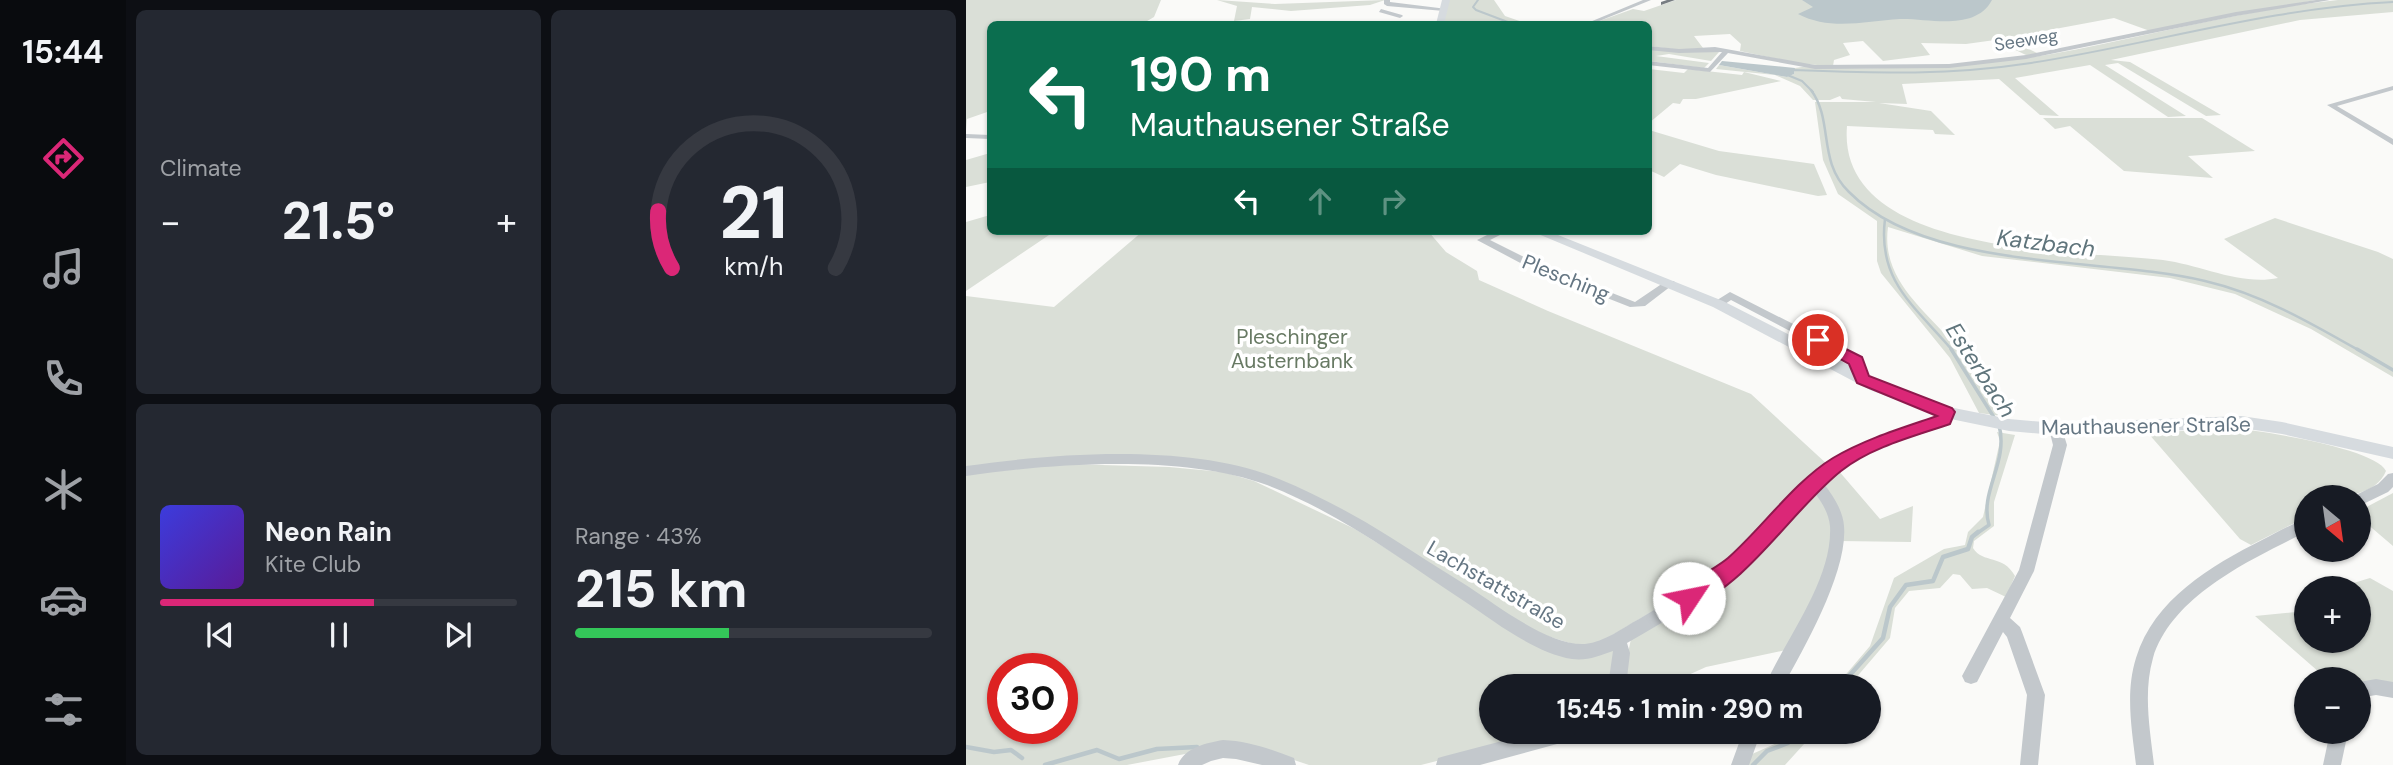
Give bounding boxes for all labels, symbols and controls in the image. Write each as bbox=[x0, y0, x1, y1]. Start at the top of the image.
street label: Seeweg bbox=[1992, 23, 2060, 57]
text: 15:44 bbox=[22, 31, 104, 73]
text: 190 m bbox=[1130, 42, 1271, 106]
icon: left bbox=[1015, 49, 1106, 140]
text: Mauthausener Straße bbox=[1130, 104, 1450, 146]
icon: directions bbox=[39, 134, 88, 183]
text: Climate bbox=[160, 153, 242, 183]
text: 21 bbox=[719, 166, 788, 261]
icon: left bbox=[1228, 182, 1266, 220]
icon: ahead bbox=[1301, 182, 1339, 220]
icon: right bbox=[1374, 182, 1412, 220]
text: 21.5° bbox=[282, 187, 395, 255]
text: − bbox=[160, 197, 181, 247]
text: + bbox=[496, 197, 517, 247]
water label: Katzbach bbox=[1995, 222, 2097, 264]
icon: music bbox=[39, 244, 88, 293]
street label: Plesching bbox=[1518, 248, 1614, 308]
text: km/h bbox=[724, 250, 783, 283]
pin bbox=[1788, 310, 1848, 370]
water label: Esterbach bbox=[1939, 317, 2023, 423]
icon: arrive bbox=[1799, 321, 1837, 359]
park label: Pleschinger Austernbank bbox=[1231, 323, 1354, 375]
icon: phone bbox=[39, 354, 88, 403]
street label: Mauthausener Straße bbox=[2041, 410, 2251, 442]
icon: climate bbox=[39, 465, 88, 514]
north arrow bbox=[2294, 485, 2371, 562]
map controls bbox=[2294, 485, 2371, 744]
text: Neon Rain bbox=[265, 515, 392, 549]
text: Range · 43% bbox=[575, 521, 702, 551]
street label: Lachstattstraße bbox=[1422, 534, 1570, 636]
text: Kite Club bbox=[265, 549, 361, 579]
text: 215 km bbox=[575, 555, 747, 623]
position arrow bbox=[1652, 561, 1726, 635]
icon: car bbox=[39, 575, 88, 624]
button: + bbox=[2294, 576, 2371, 653]
icon: previous bbox=[201, 616, 239, 654]
icon: pause bbox=[320, 616, 358, 654]
icon: next bbox=[439, 616, 477, 654]
speed limit sign: 30 bbox=[987, 653, 1078, 744]
button: − bbox=[2294, 667, 2371, 744]
icon: filters bbox=[39, 685, 88, 734]
text: 15:45 · 1 min · 290 m bbox=[1557, 692, 1803, 726]

